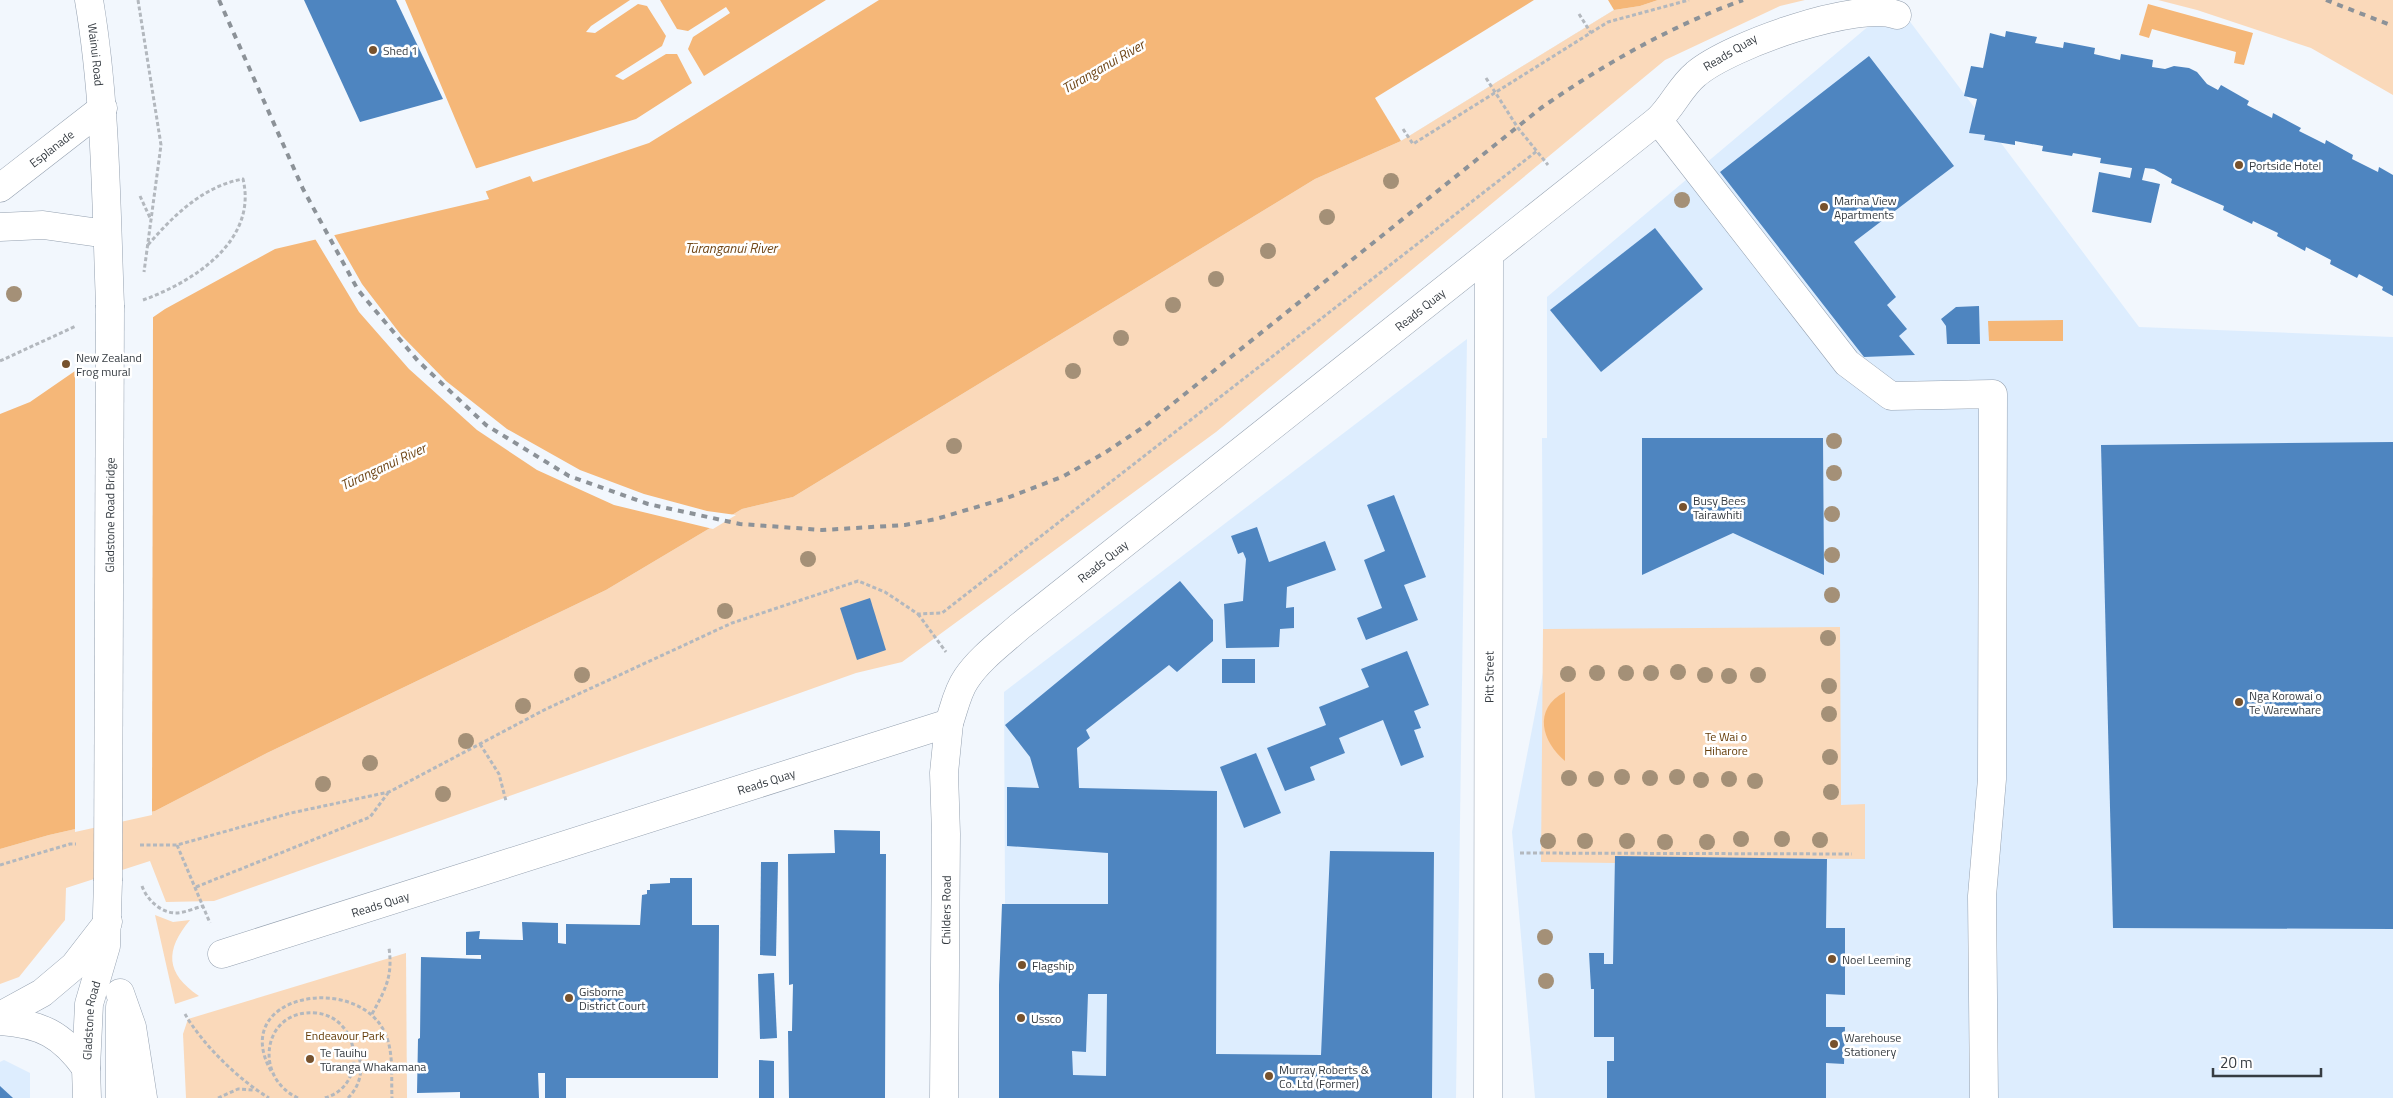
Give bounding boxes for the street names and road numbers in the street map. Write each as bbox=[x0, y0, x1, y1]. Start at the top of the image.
street label: Wainui Road bbox=[83, 22, 109, 87]
street label: Reads Quay bbox=[1699, 28, 1761, 76]
street label: Esplanade bbox=[25, 125, 78, 172]
street label: Reads Quay bbox=[1390, 283, 1449, 335]
street label: Gladstone Road Bridge bbox=[100, 457, 119, 573]
street label: Reads Quay bbox=[1073, 535, 1132, 587]
street label: Pitt Street bbox=[1479, 650, 1498, 703]
street label: Reads Quay bbox=[735, 763, 798, 799]
street label: Childers Road bbox=[936, 875, 955, 945]
street label: Reads Quay bbox=[349, 886, 412, 922]
street label: Gladstone Road bbox=[77, 978, 105, 1060]

